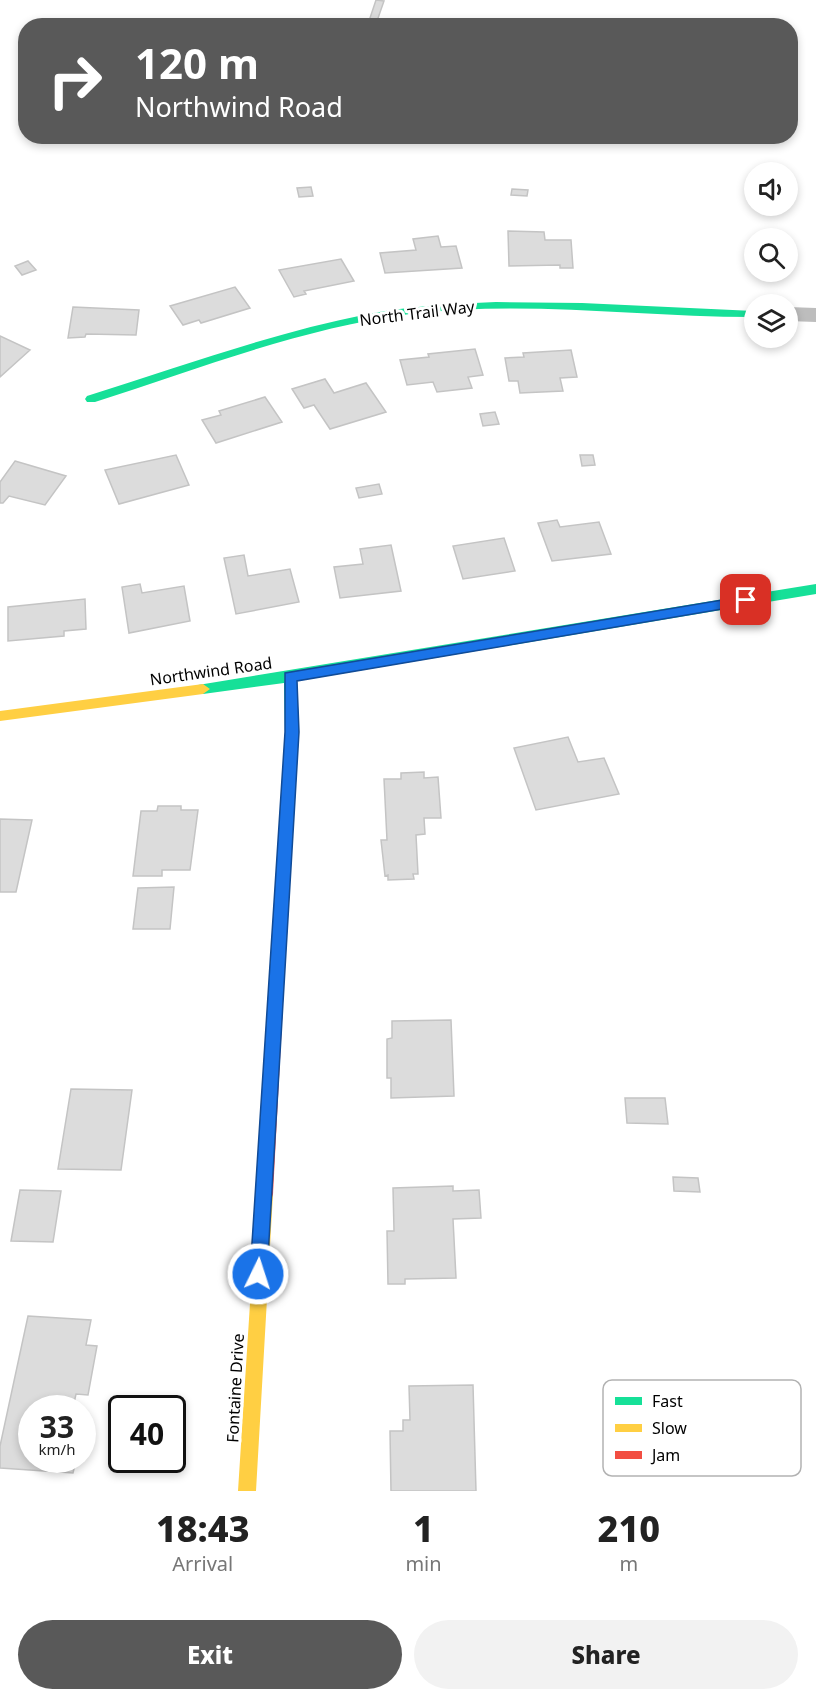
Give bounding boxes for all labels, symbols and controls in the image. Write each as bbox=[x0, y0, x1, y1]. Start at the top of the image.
text: 120 m bbox=[135, 34, 259, 91]
icon: right bbox=[36, 42, 114, 120]
text: Northwind Road bbox=[135, 88, 343, 125]
map controls bbox=[744, 162, 798, 348]
button: sound bbox=[744, 162, 798, 216]
button: search bbox=[744, 228, 798, 282]
button: layers bbox=[744, 294, 798, 348]
street label: North Trail Way bbox=[358, 295, 477, 331]
pin bbox=[720, 574, 771, 625]
icon: arrive bbox=[729, 583, 762, 616]
street label: Northwind Road bbox=[148, 652, 274, 690]
position arrow bbox=[226, 1242, 290, 1306]
street label: Fontaine Drive bbox=[221, 1333, 249, 1443]
legend bbox=[603, 1380, 801, 1476]
text: Fast bbox=[652, 1390, 683, 1412]
speed limit sign: 40 bbox=[108, 1395, 186, 1473]
text: 33 bbox=[40, 1406, 74, 1447]
text: Slow bbox=[652, 1417, 687, 1439]
text: km/h bbox=[39, 1439, 75, 1459]
text: Jam bbox=[650, 1444, 680, 1466]
text: 18:43 bbox=[156, 1504, 249, 1553]
text: 1 bbox=[413, 1504, 434, 1553]
text: 210 bbox=[598, 1504, 660, 1553]
text: Arrival bbox=[172, 1550, 233, 1577]
text: min bbox=[405, 1550, 442, 1577]
text: m bbox=[619, 1550, 638, 1577]
button: Exit bbox=[18, 1620, 402, 1689]
button: Share bbox=[414, 1620, 798, 1689]

